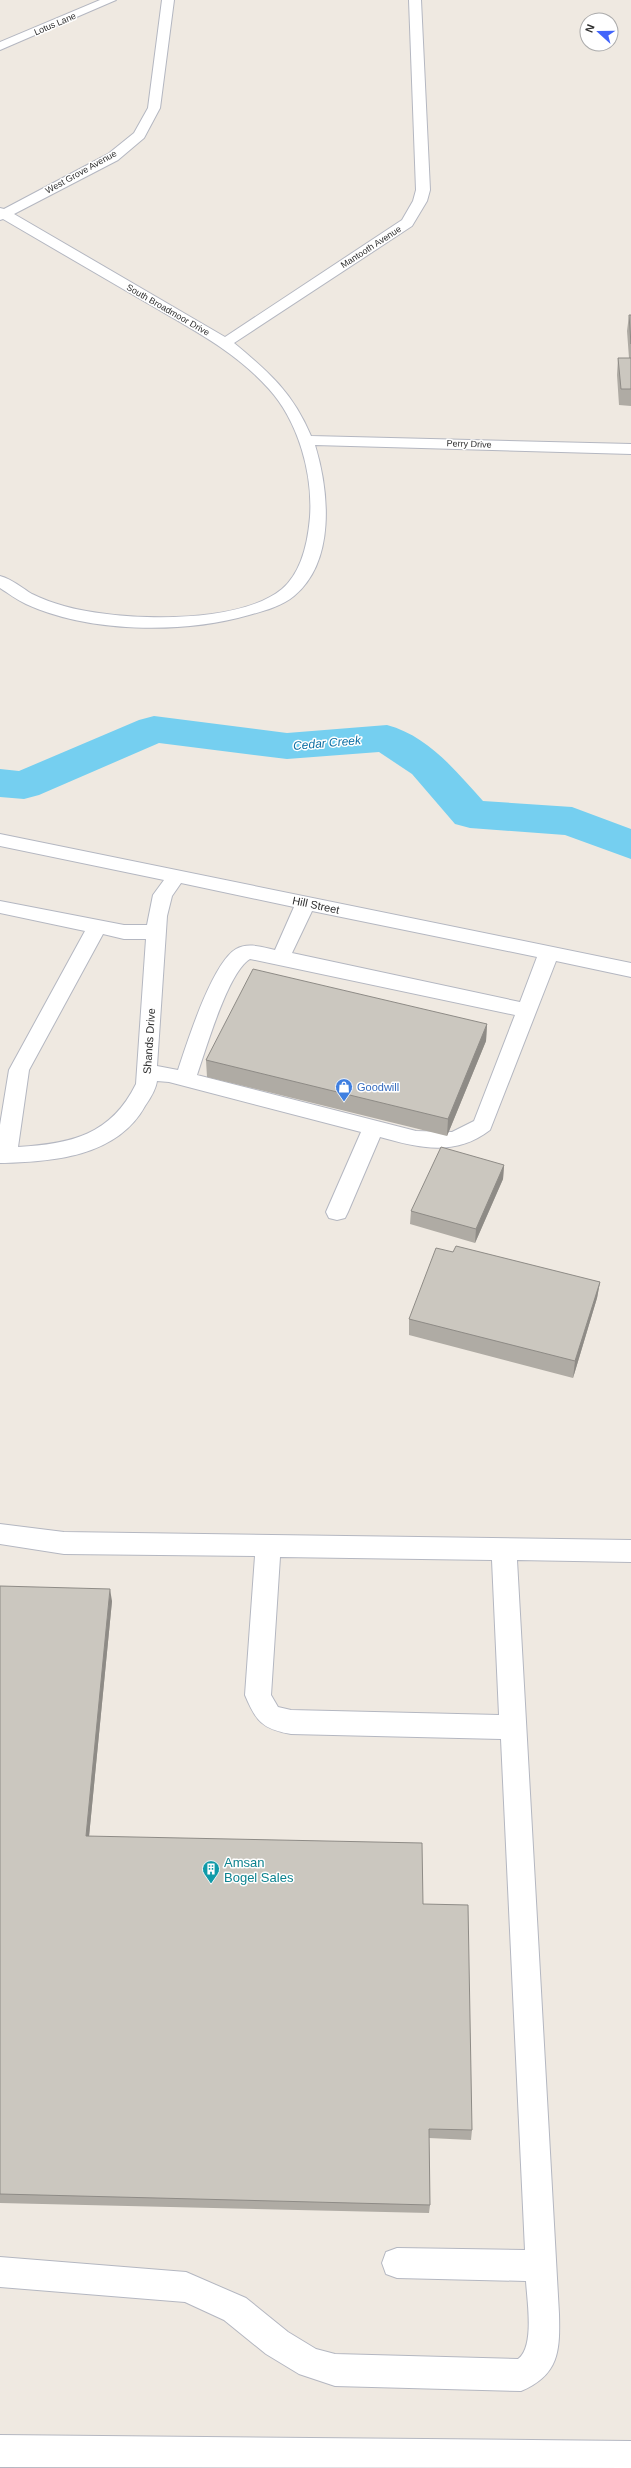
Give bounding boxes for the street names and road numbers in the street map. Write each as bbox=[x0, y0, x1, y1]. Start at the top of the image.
street label: Lotus Lane bbox=[33, 11, 77, 37]
street label: West Grove Avenue bbox=[44, 148, 118, 196]
street label: Mantooth Avenue bbox=[339, 224, 403, 270]
street label: South Broadmoor Drive bbox=[125, 282, 211, 338]
street label: Perry Drive bbox=[446, 438, 492, 450]
street label: Hill Street bbox=[291, 894, 341, 916]
street label: Shands Drive bbox=[141, 1008, 157, 1074]

